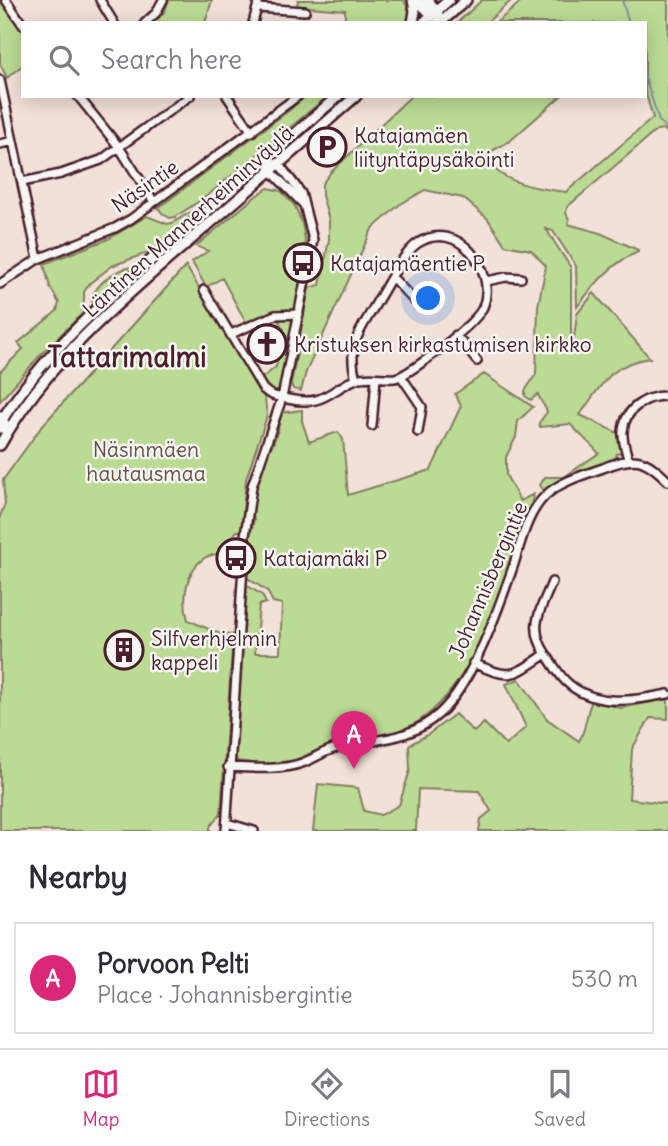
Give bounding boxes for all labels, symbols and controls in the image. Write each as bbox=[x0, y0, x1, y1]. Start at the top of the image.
search box bbox=[21, 21, 647, 98]
icon: search bbox=[45, 41, 83, 79]
text: Search here bbox=[101, 43, 242, 76]
street label: Läntinen Mannerheiminväylä bbox=[77, 119, 299, 323]
place label: Katajamäen liityntäpysäköinti bbox=[354, 122, 514, 173]
parking icon: Katajamäen liityntäpysäköinti bbox=[306, 126, 348, 168]
street label: Näsintie bbox=[106, 153, 184, 219]
bus stop icon: Katajamäentie P bbox=[282, 242, 324, 284]
place label: Katajamäentie P bbox=[330, 250, 485, 277]
your location bbox=[411, 281, 445, 315]
church icon: Kristuksen kirkastumisen kirkko bbox=[246, 323, 288, 365]
place label: Kristuksen kirkastumisen kirkko bbox=[294, 331, 592, 358]
district label: Tattarimalmi bbox=[47, 339, 207, 375]
park label: Näsinmäen hautausmaa bbox=[86, 436, 206, 487]
street label: Johannisbergintie bbox=[443, 497, 533, 663]
bus stop icon: Katajamäki P bbox=[215, 537, 257, 579]
place label: Katajamäki P bbox=[263, 545, 387, 572]
place label: Silfverhjelmin kappeli bbox=[151, 625, 277, 676]
building icon: Silfverhjelmin kappeli bbox=[103, 629, 145, 671]
pin: A bbox=[331, 711, 377, 769]
text: Nearby bbox=[28, 858, 128, 896]
text: Porvoon Pelti bbox=[97, 947, 249, 980]
text: A bbox=[46, 964, 60, 993]
text: 530 m bbox=[571, 964, 638, 993]
text: Place · Johannisbergintie bbox=[97, 980, 353, 1009]
tab: Map bbox=[82, 1065, 120, 1131]
tab: Directions bbox=[284, 1065, 370, 1131]
tab: Saved bbox=[534, 1065, 586, 1131]

